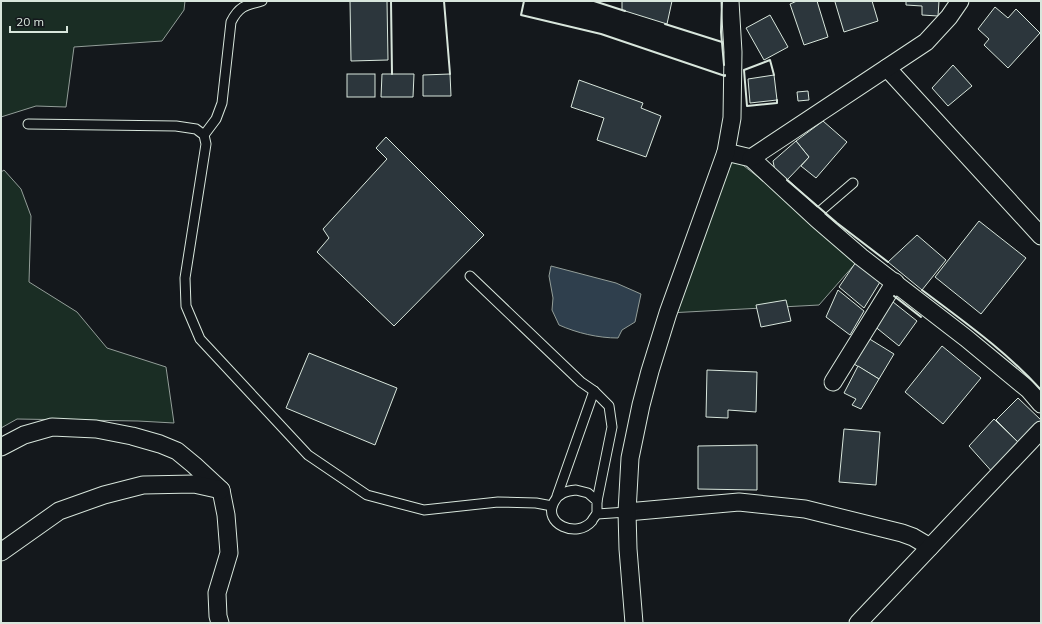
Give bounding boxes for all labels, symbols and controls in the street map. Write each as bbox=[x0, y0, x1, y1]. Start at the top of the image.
scale bar bbox=[10, 8, 67, 34]
text: 20 m bbox=[16, 14, 44, 29]

